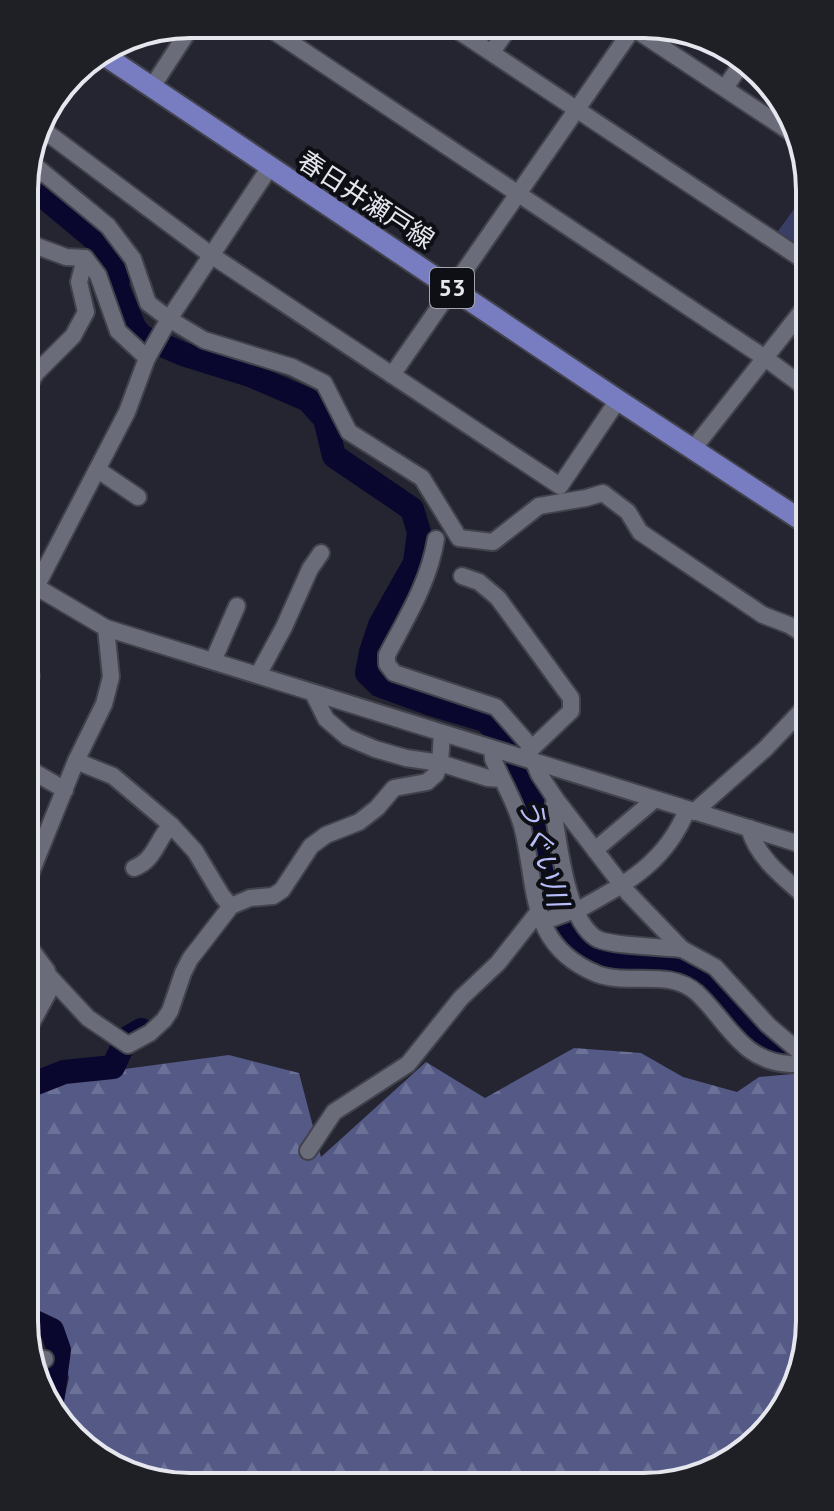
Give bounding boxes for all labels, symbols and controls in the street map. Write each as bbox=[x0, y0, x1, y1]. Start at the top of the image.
street label: 春日井瀬戸線 bbox=[292, 143, 441, 256]
road number: 53 bbox=[430, 268, 474, 308]
water label: うぐい川 bbox=[511, 793, 579, 914]

